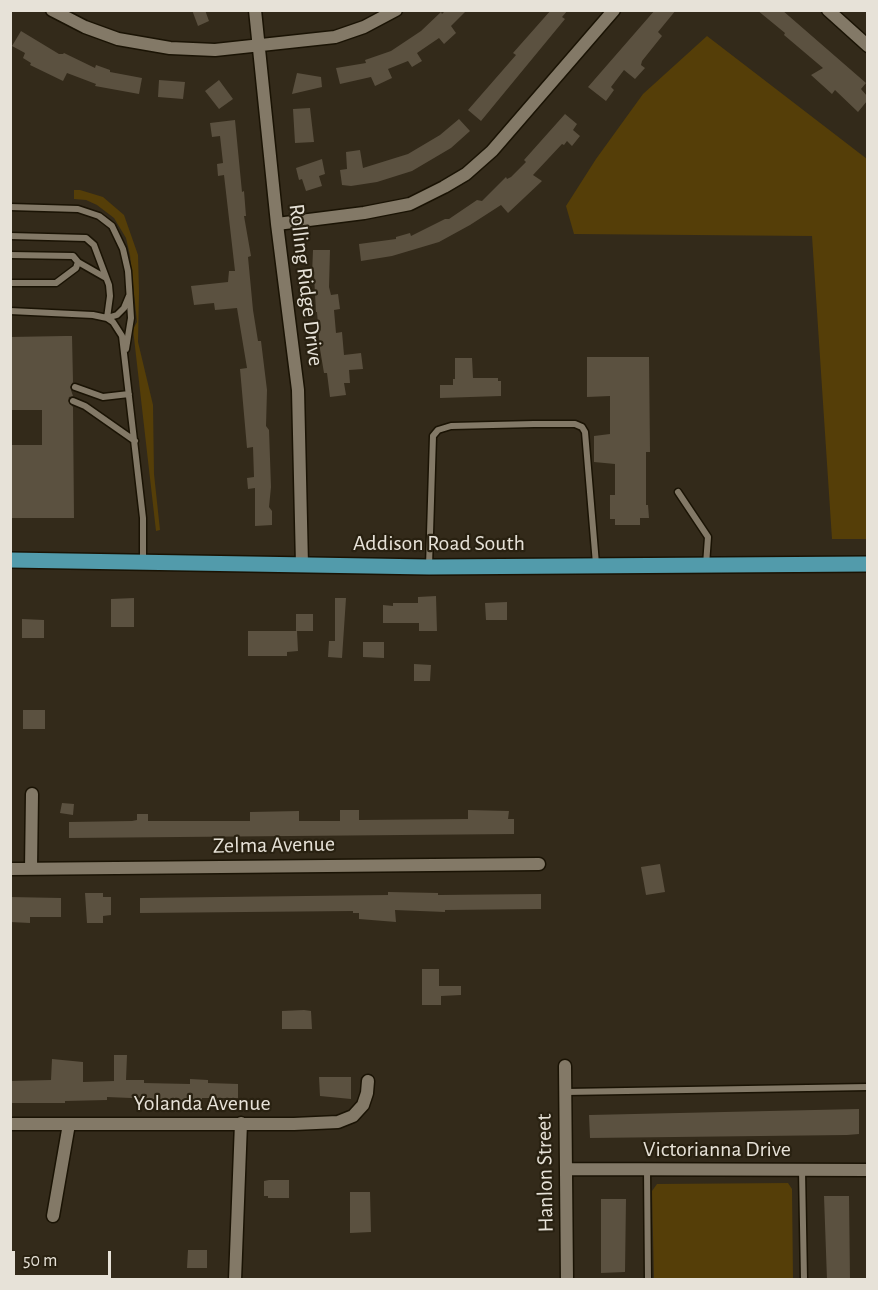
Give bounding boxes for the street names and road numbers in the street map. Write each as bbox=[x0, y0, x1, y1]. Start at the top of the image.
street label: Rolling Ridge Drive bbox=[283, 202, 329, 368]
street label: Addison Road South bbox=[353, 530, 525, 556]
street label: Zelma Avenue bbox=[213, 831, 335, 859]
street label: Yolanda Avenue bbox=[133, 1090, 271, 1116]
street label: Hanlon Street bbox=[531, 1113, 559, 1233]
street label: Victorianna Drive bbox=[643, 1136, 791, 1162]

